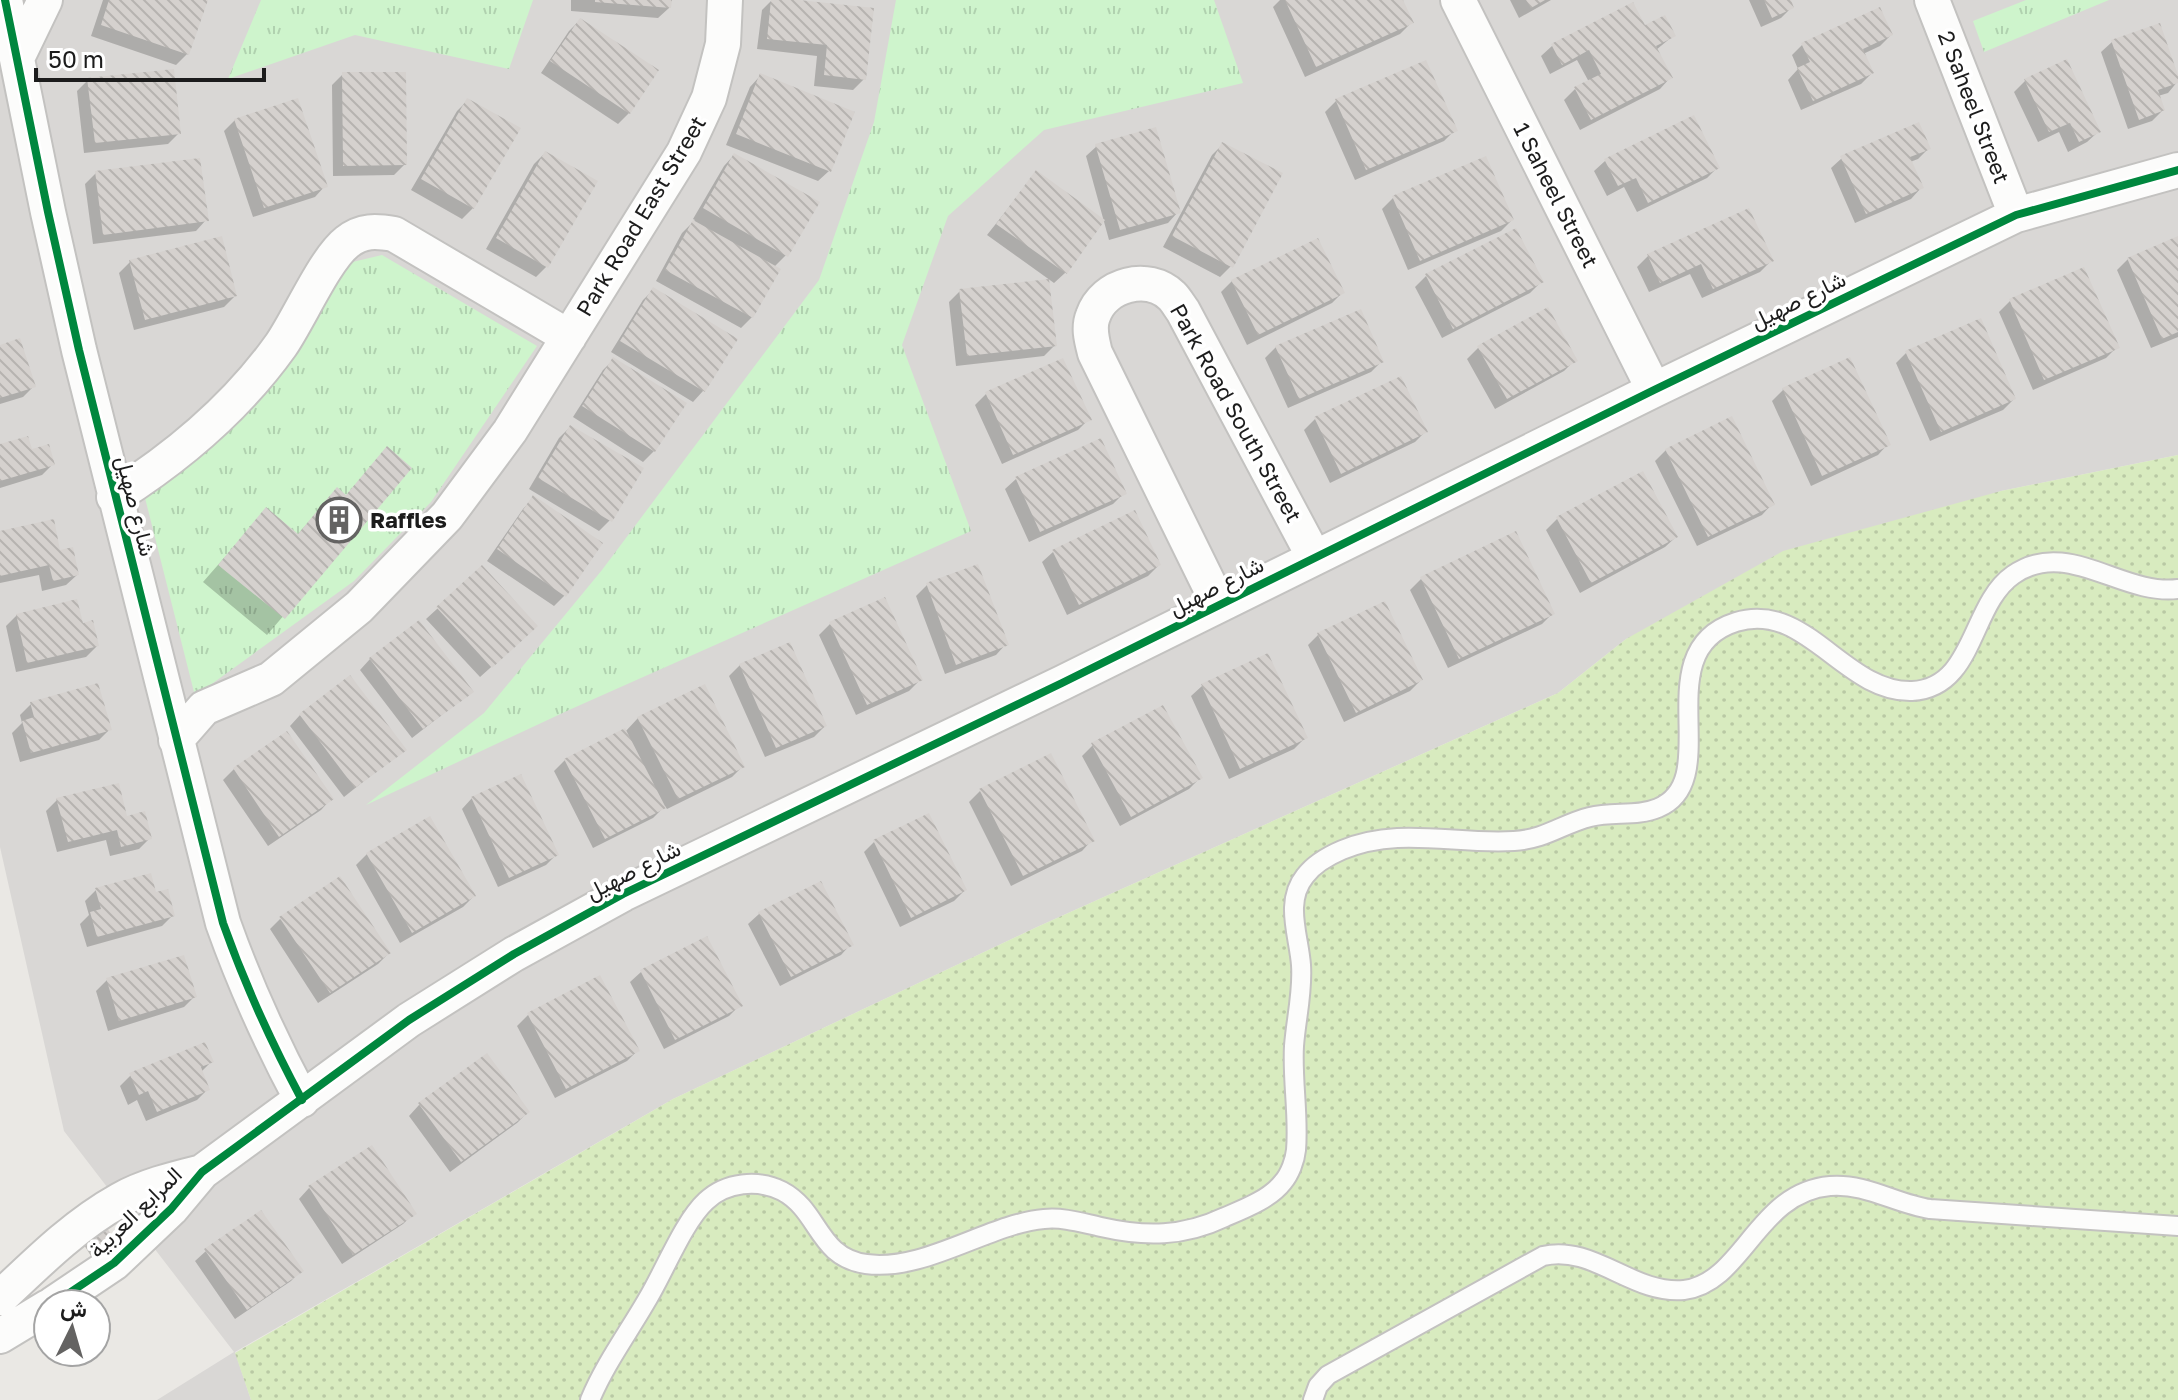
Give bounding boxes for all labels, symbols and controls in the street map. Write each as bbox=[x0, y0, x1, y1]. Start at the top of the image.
street label: 2 Saheel Street bbox=[1933, 27, 2016, 187]
scale bar bbox=[36, 32, 264, 82]
text: 50 m bbox=[48, 44, 104, 73]
street label: Park Road East Street bbox=[570, 111, 711, 321]
street label: 1 Saheel Street bbox=[1508, 118, 1605, 272]
street label: شارع صهيل bbox=[1746, 265, 1851, 336]
street label: Park Road South Street bbox=[1165, 299, 1308, 527]
street label: شارع صهيل bbox=[109, 453, 162, 559]
building icon: Raffles bbox=[315, 496, 363, 544]
place label: Raffles bbox=[370, 506, 447, 533]
street label: شارع صهيل bbox=[1164, 550, 1269, 623]
street label: شارع صهيل bbox=[581, 834, 686, 907]
street label: المرابع العربية bbox=[82, 1161, 188, 1264]
north arrow bbox=[32, 1288, 112, 1368]
text: ش bbox=[59, 1293, 88, 1323]

